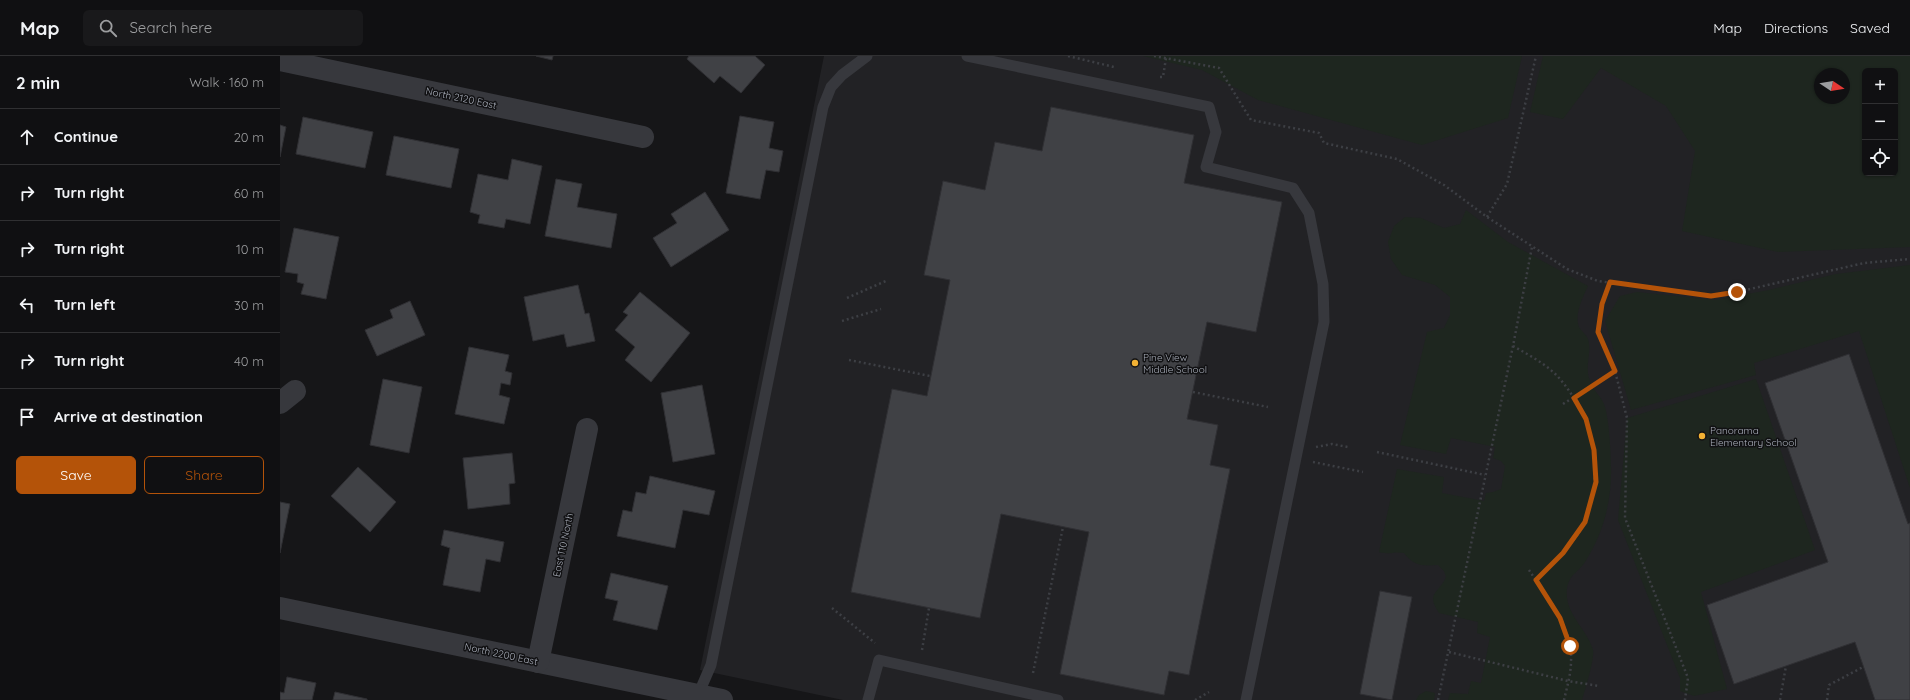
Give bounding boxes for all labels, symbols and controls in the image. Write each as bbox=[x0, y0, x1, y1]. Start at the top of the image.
search box bbox=[83, 10, 363, 46]
text: Map bbox=[20, 16, 59, 40]
icon: search bbox=[97, 17, 119, 39]
text: Search here bbox=[129, 18, 212, 37]
text: Map bbox=[1713, 19, 1742, 37]
text: Directions bbox=[1764, 19, 1828, 37]
text: Saved bbox=[1850, 19, 1890, 37]
north arrow bbox=[1814, 68, 1850, 104]
map controls bbox=[1862, 68, 1898, 176]
button: + bbox=[1862, 68, 1898, 104]
text: 2 min bbox=[16, 72, 60, 93]
text: Walk · 160 m bbox=[189, 74, 264, 90]
street label: North 2120 East bbox=[424, 84, 498, 112]
button: − bbox=[1862, 104, 1898, 140]
icon: ahead bbox=[16, 126, 38, 148]
text: Continue bbox=[54, 127, 118, 146]
text: 20 m bbox=[234, 129, 264, 145]
button: locate bbox=[1862, 140, 1898, 176]
icon: right bbox=[16, 182, 38, 204]
text: Turn right bbox=[54, 183, 125, 202]
text: 60 m bbox=[234, 185, 264, 201]
icon: right bbox=[16, 238, 38, 260]
text: Turn right bbox=[54, 239, 125, 258]
text: 10 m bbox=[236, 241, 264, 257]
route end bbox=[1728, 283, 1746, 301]
icon: left bbox=[16, 294, 38, 316]
text: Turn left bbox=[54, 295, 116, 314]
text: 30 m bbox=[234, 297, 264, 313]
icon: right bbox=[16, 350, 38, 372]
text: Turn right bbox=[54, 351, 125, 370]
place label: Pine View Middle School bbox=[1143, 351, 1207, 376]
text: 40 m bbox=[234, 353, 264, 369]
marker: Pine View Middle School bbox=[1130, 358, 1140, 368]
icon: arrive bbox=[16, 406, 38, 428]
text: Arrive at destination bbox=[54, 407, 203, 426]
place label: Panorama Elementary School bbox=[1710, 424, 1797, 449]
marker: Panorama Elementary School bbox=[1697, 431, 1707, 441]
button: Save bbox=[16, 456, 136, 494]
button: Share bbox=[144, 456, 264, 494]
street label: East 110 North bbox=[550, 512, 576, 578]
route start bbox=[1561, 637, 1579, 655]
street label: North 2200 East bbox=[463, 640, 539, 668]

